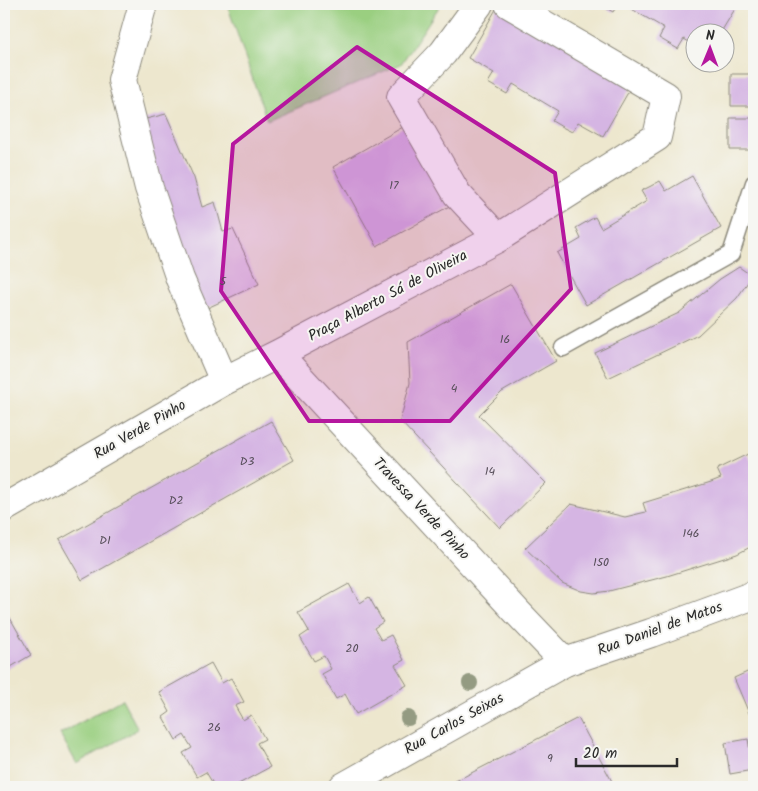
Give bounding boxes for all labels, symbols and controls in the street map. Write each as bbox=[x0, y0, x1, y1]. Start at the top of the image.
north arrow bbox=[686, 22, 736, 72]
text: N bbox=[706, 25, 715, 47]
house number: 17 bbox=[389, 176, 399, 195]
street label: Praça Alberto Sá de Oliveira bbox=[304, 244, 472, 348]
house number: 5 bbox=[220, 272, 228, 291]
house number: 16 bbox=[500, 330, 510, 349]
house number: 4 bbox=[451, 379, 458, 398]
street label: Rua Verde Pinho bbox=[89, 394, 191, 466]
house number: D3 bbox=[240, 452, 254, 471]
street label: Travessa Verde Pinho bbox=[367, 452, 475, 566]
house number: 14 bbox=[485, 462, 496, 481]
house number: D2 bbox=[169, 491, 183, 510]
house number: 146 bbox=[682, 524, 700, 543]
house number: D1 bbox=[99, 531, 111, 550]
house number: 150 bbox=[593, 553, 609, 572]
street label: Rua Daniel de Matos bbox=[594, 595, 727, 663]
house number: 20 bbox=[346, 639, 358, 658]
street label: Rua Carlos Seixas bbox=[400, 686, 509, 761]
house number: 26 bbox=[207, 718, 221, 737]
scale bar bbox=[576, 736, 677, 768]
text: 20 m bbox=[583, 742, 617, 766]
house number: 9 bbox=[547, 749, 553, 768]

